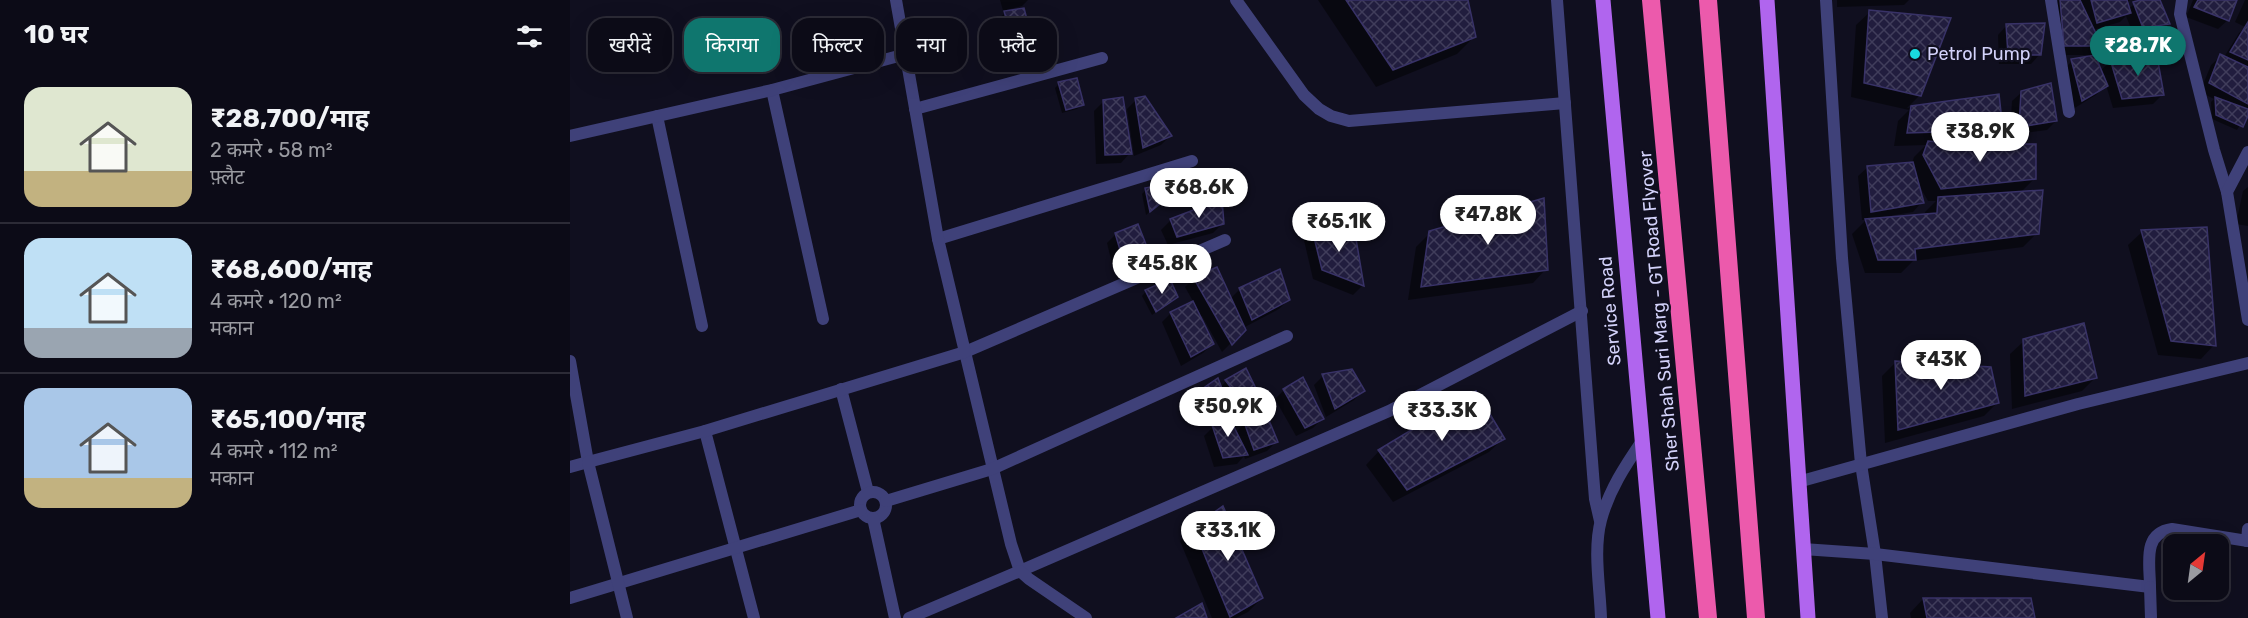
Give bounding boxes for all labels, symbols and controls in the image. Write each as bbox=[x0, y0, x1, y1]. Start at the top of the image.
chip: खरीदें bbox=[588, 18, 672, 72]
chip: किराया bbox=[684, 18, 780, 72]
chip: फ़िल्टर bbox=[792, 18, 884, 72]
chip: नया bbox=[896, 18, 967, 72]
chip: फ़्लैट bbox=[979, 18, 1057, 72]
text: 10 घर bbox=[24, 19, 88, 50]
icon: filters bbox=[513, 20, 546, 53]
pin: ₹28.7K bbox=[2089, 26, 2187, 77]
text: ₹28.7K bbox=[2104, 33, 2172, 57]
place label: Petrol Pump bbox=[1927, 43, 2030, 65]
marker: Petrol Pump bbox=[1908, 47, 1922, 61]
text: ₹28,700/माह bbox=[210, 103, 369, 134]
icon: home bbox=[72, 111, 144, 183]
pin: ₹38.9K bbox=[1931, 112, 2029, 163]
text: ₹38.9K bbox=[1945, 119, 2015, 143]
text: 2 कमरे · 58 m² bbox=[210, 138, 333, 162]
street label: Sher Shah Suri Marg - GT Road Flyover bbox=[1634, 150, 1684, 472]
text: फ़्लैट bbox=[210, 165, 245, 189]
pin: ₹68.6K bbox=[1150, 168, 1248, 219]
text: ₹68.6K bbox=[1164, 175, 1234, 199]
pin: ₹47.8K bbox=[1439, 195, 1537, 246]
pin: ₹65.1K bbox=[1290, 202, 1388, 253]
text: ₹47.8K bbox=[1454, 202, 1522, 226]
text: ₹65.1K bbox=[1306, 209, 1372, 233]
pin: ₹45.8K bbox=[1113, 244, 1211, 295]
text: ₹45.8K bbox=[1127, 251, 1197, 275]
text: ₹68,600/माह bbox=[210, 254, 372, 285]
street label: Service Road bbox=[1594, 255, 1626, 367]
icon: home bbox=[72, 262, 144, 334]
text: 4 कमरे · 120 m² bbox=[210, 289, 342, 313]
text: मकान bbox=[210, 316, 254, 340]
pin: ₹43K bbox=[1905, 340, 1977, 391]
text: ₹43K bbox=[1915, 347, 1967, 371]
pin: ₹50.9K bbox=[1179, 387, 1277, 438]
pin: ₹33.3K bbox=[1393, 391, 1491, 442]
text: ₹50.9K bbox=[1193, 394, 1263, 418]
text: ₹33.3K bbox=[1407, 398, 1477, 422]
text: ₹65,100/माह bbox=[210, 404, 366, 435]
icon: home bbox=[72, 412, 144, 484]
text: 4 कमरे · 112 m² bbox=[210, 439, 338, 463]
text: मकान bbox=[210, 466, 254, 490]
pin: ₹33.1K bbox=[1179, 511, 1277, 562]
text: ₹33.1K bbox=[1195, 518, 1261, 542]
north arrow bbox=[2163, 534, 2229, 600]
map controls bbox=[2163, 534, 2229, 600]

